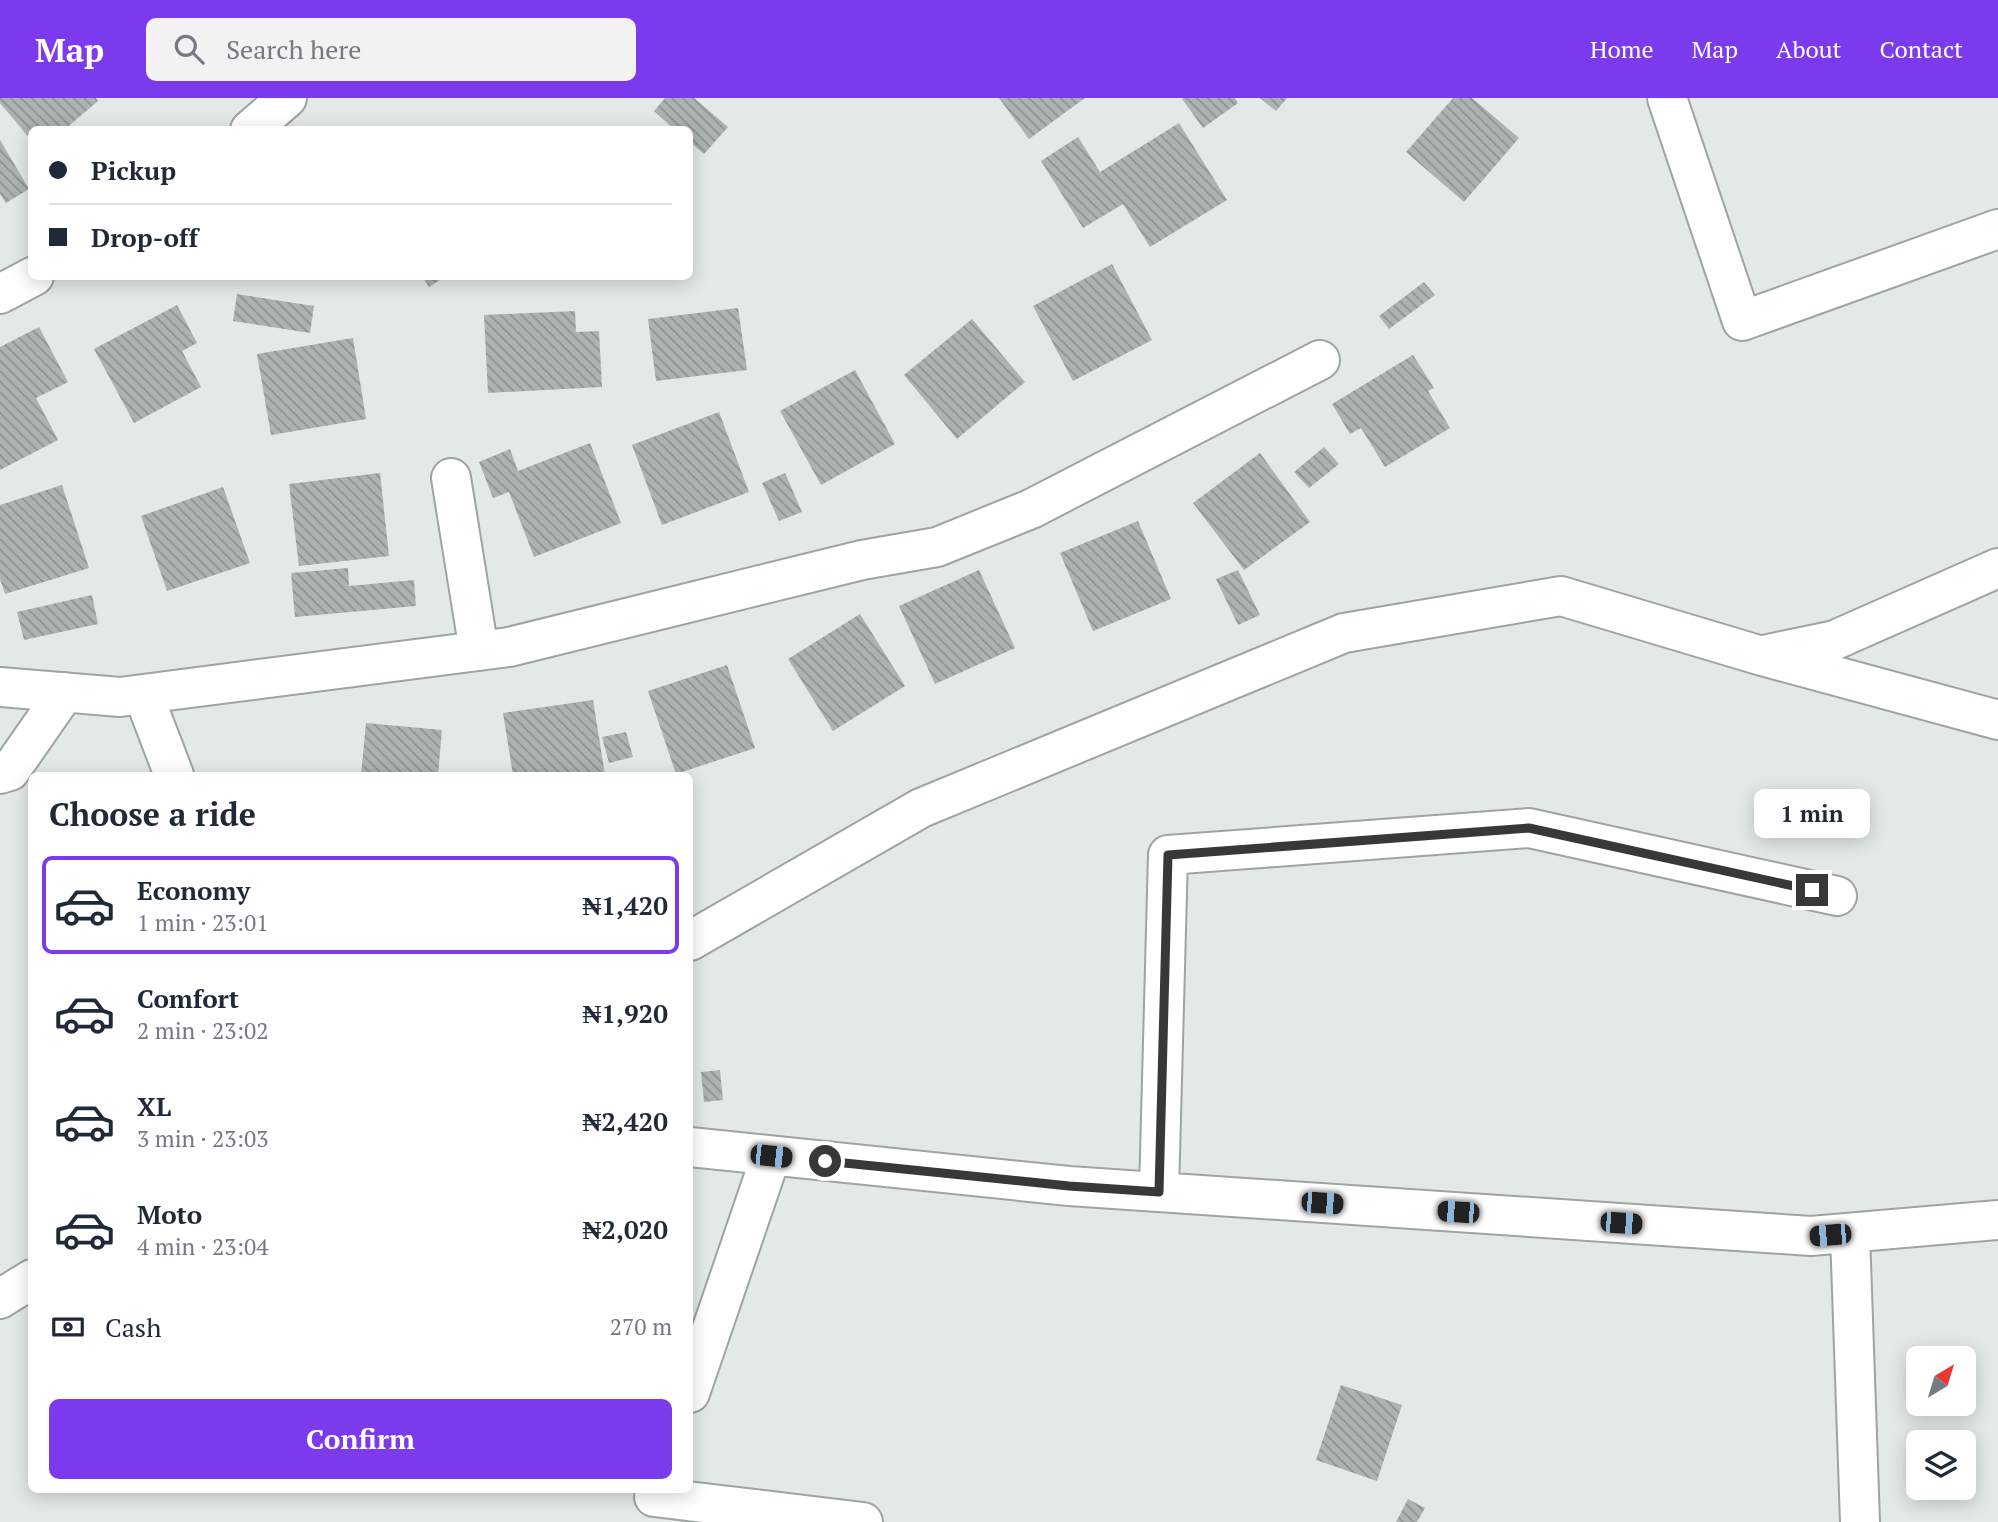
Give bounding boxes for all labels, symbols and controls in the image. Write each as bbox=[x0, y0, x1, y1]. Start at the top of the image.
search box bbox=[146, 18, 636, 81]
text: Map bbox=[35, 28, 104, 71]
icon: search bbox=[170, 30, 208, 68]
text: Search here bbox=[226, 32, 361, 66]
text: Home bbox=[1590, 33, 1654, 65]
text: Map bbox=[1692, 33, 1738, 65]
text: About bbox=[1776, 33, 1842, 65]
text: Contact bbox=[1880, 33, 1963, 65]
text: Pickup bbox=[91, 153, 176, 187]
text: Drop-off bbox=[91, 220, 198, 254]
callout: 1 min bbox=[1754, 788, 1870, 838]
text: Choose a ride bbox=[49, 793, 256, 835]
text: 1 min bbox=[1781, 798, 1843, 829]
text: Economy bbox=[137, 873, 250, 907]
icon: car bbox=[53, 874, 116, 937]
route end bbox=[1796, 874, 1828, 906]
text: ₦1,420 bbox=[583, 888, 668, 922]
text: 1 min · 23:01 bbox=[137, 907, 269, 938]
text: Comfort bbox=[137, 981, 239, 1015]
icon: car bbox=[53, 982, 116, 1045]
text: ₦1,920 bbox=[583, 996, 668, 1030]
text: 2 min · 23:02 bbox=[137, 1015, 269, 1046]
text: XL bbox=[137, 1089, 171, 1123]
icon: car bbox=[53, 1090, 116, 1153]
text: ₦2,420 bbox=[583, 1104, 668, 1138]
text: 3 min · 23:03 bbox=[137, 1123, 269, 1154]
car bbox=[750, 1143, 793, 1169]
route start bbox=[809, 1145, 841, 1177]
car bbox=[1301, 1191, 1344, 1215]
text: Moto bbox=[137, 1197, 202, 1231]
icon: car bbox=[53, 1198, 116, 1261]
car bbox=[1437, 1200, 1480, 1224]
car bbox=[1600, 1211, 1643, 1235]
text: ₦2,020 bbox=[583, 1212, 668, 1246]
car bbox=[1809, 1223, 1852, 1247]
text: 4 min · 23:04 bbox=[137, 1231, 269, 1262]
icon: cash bbox=[49, 1308, 87, 1346]
text: Cash bbox=[105, 1310, 161, 1344]
text: 270 m bbox=[610, 1311, 672, 1342]
north arrow bbox=[1906, 1346, 1976, 1416]
map controls bbox=[1906, 1346, 1976, 1500]
button: Confirm bbox=[49, 1399, 672, 1479]
button: layers bbox=[1906, 1430, 1976, 1500]

